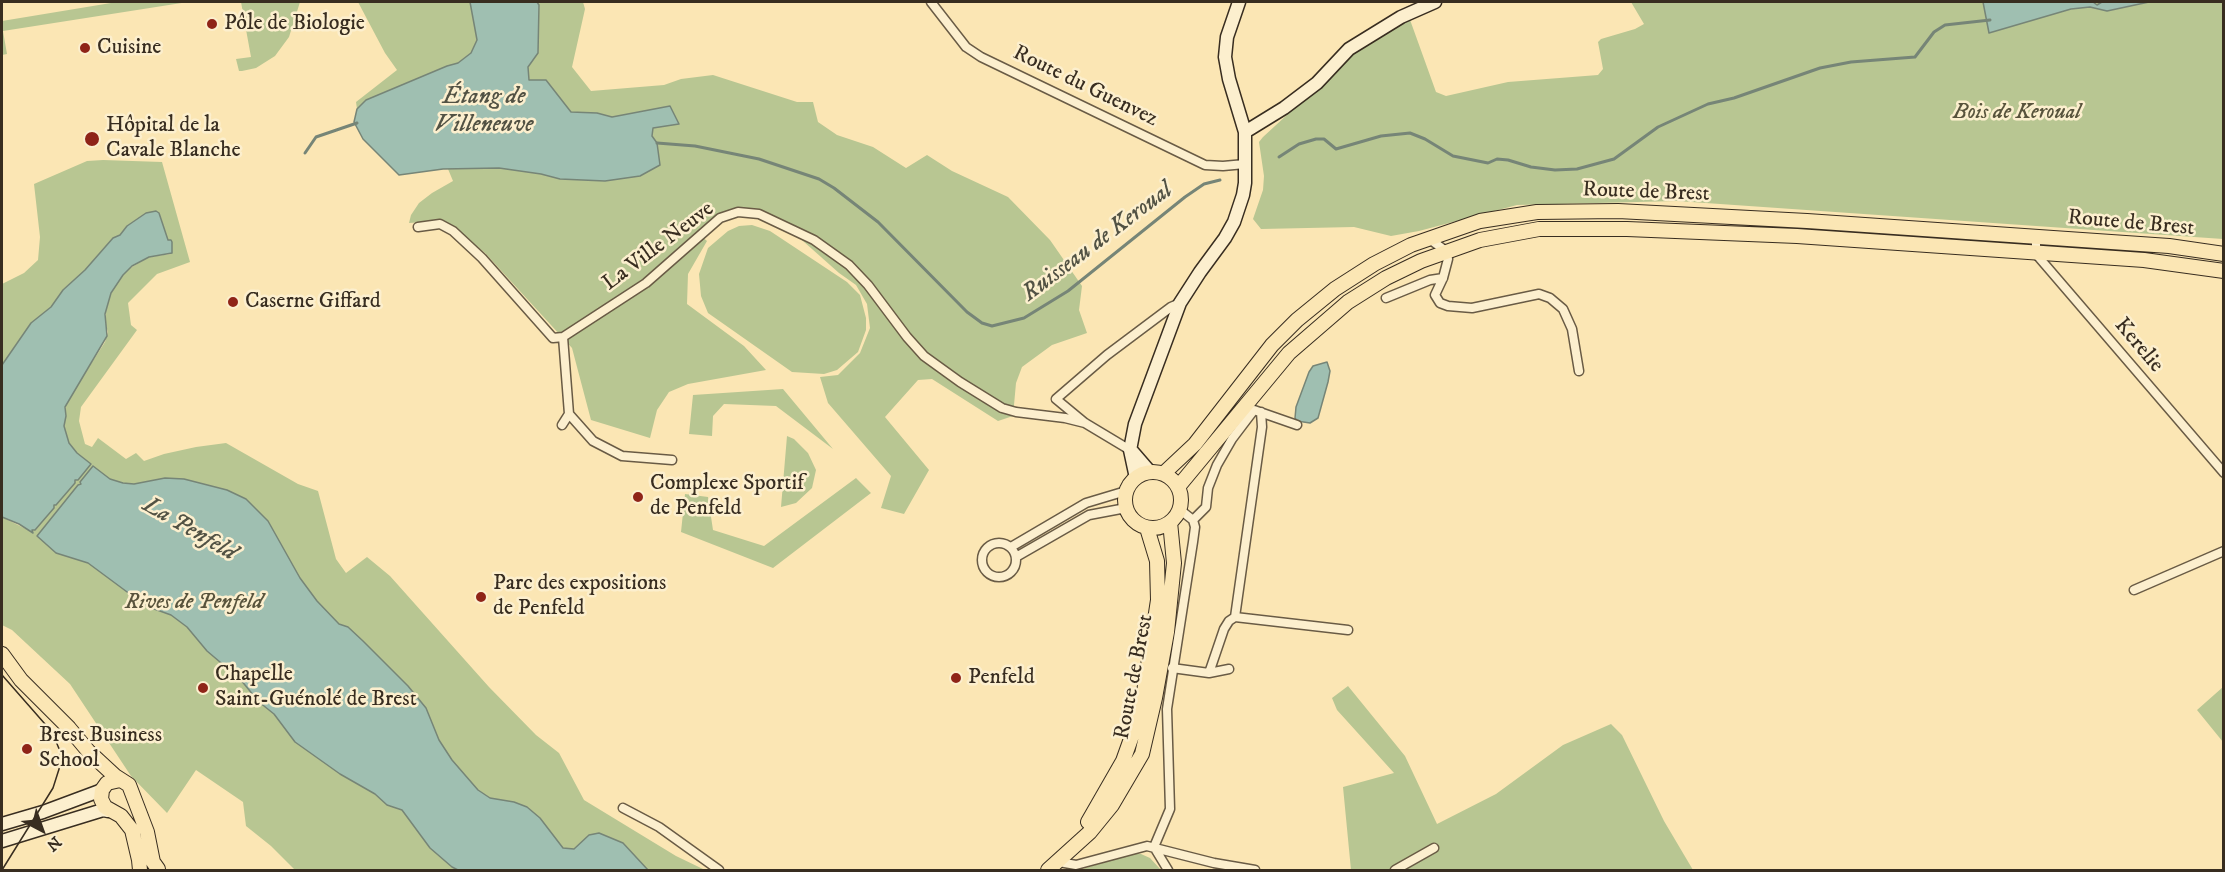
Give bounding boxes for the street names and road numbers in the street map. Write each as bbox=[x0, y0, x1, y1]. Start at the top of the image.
street label: Route du Guenvez bbox=[1008, 41, 1162, 133]
street label: Route de Brest bbox=[1582, 178, 1710, 208]
street label: La Ville Neuve bbox=[598, 197, 720, 297]
street label: Route de Brest bbox=[2067, 205, 2195, 243]
street label: Kerelie bbox=[2108, 313, 2168, 379]
street label: Route de Brest bbox=[1110, 612, 1160, 742]

